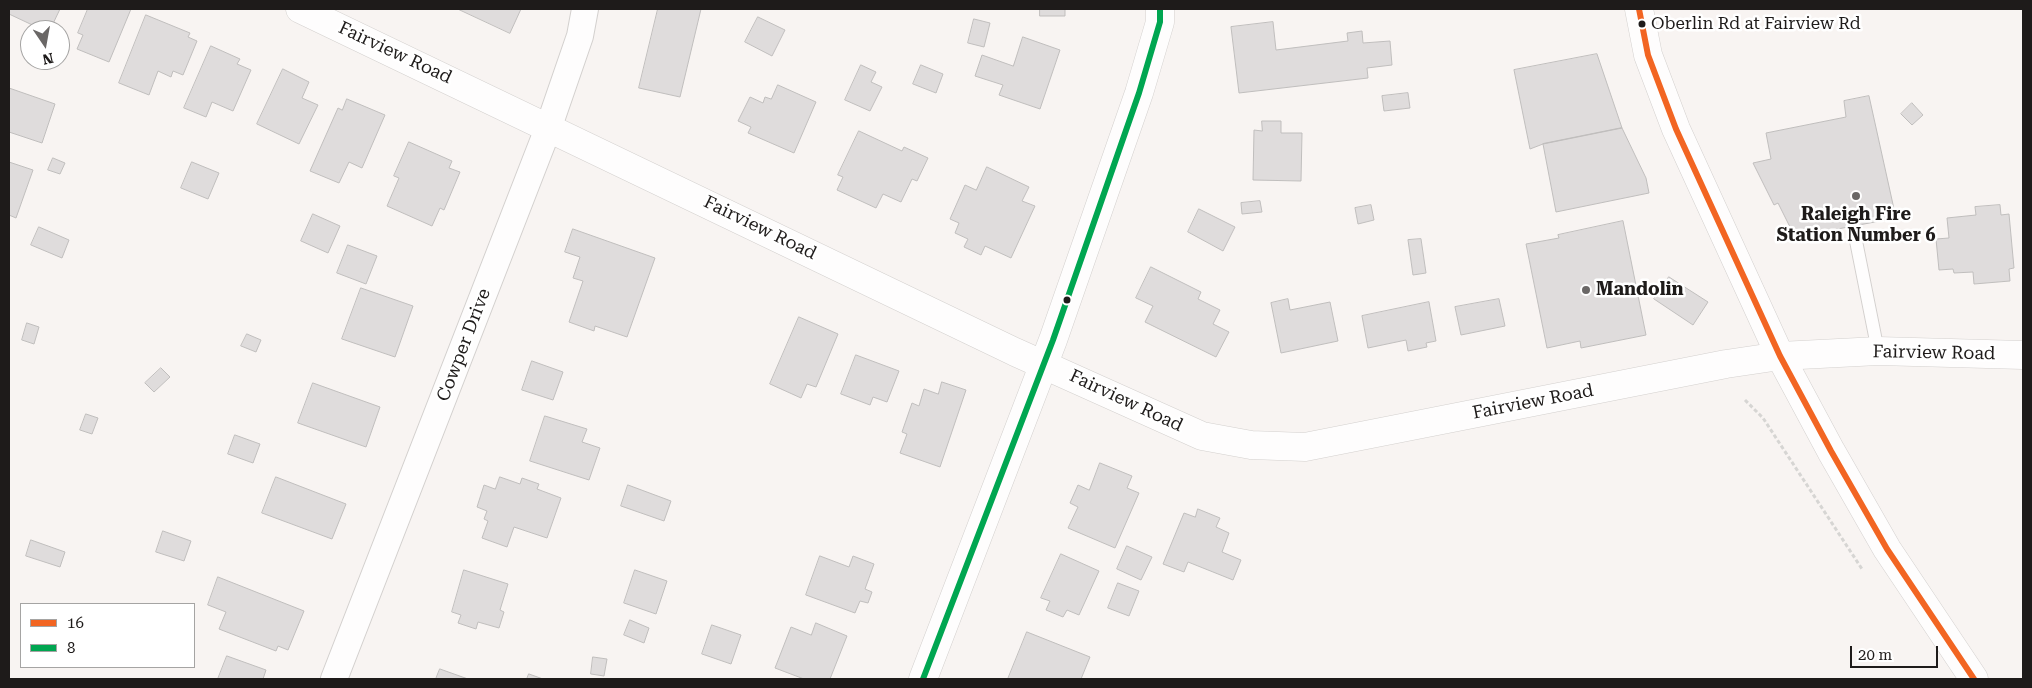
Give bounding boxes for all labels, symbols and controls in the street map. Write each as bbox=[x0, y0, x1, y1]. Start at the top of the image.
place label: Oberlin Rd at Fairview Rd bbox=[1651, 14, 1861, 34]
street label: Fairview Road bbox=[335, 17, 455, 89]
marker: Oberlin Rd at Fairview Rd bbox=[1637, 19, 1647, 29]
north arrow bbox=[20, 20, 70, 70]
text: N bbox=[41, 50, 55, 68]
marker: Raleigh Fire Station Number 6 bbox=[1850, 190, 1862, 202]
street label: Fairview Road bbox=[700, 191, 820, 265]
place label: Raleigh Fire Station Number 6 bbox=[1777, 204, 1935, 246]
place label: Mandolin bbox=[1596, 279, 1684, 301]
marker: Mandolin bbox=[1580, 284, 1592, 296]
street label: Cowper Drive bbox=[433, 285, 495, 405]
unlabelled marker bbox=[1062, 295, 1072, 305]
street label: Fairview Road bbox=[1872, 341, 1996, 365]
street label: Fairview Road bbox=[1066, 365, 1186, 437]
street label: Fairview Road bbox=[1471, 380, 1595, 424]
legend bbox=[20, 603, 195, 668]
text: 16 bbox=[67, 614, 84, 632]
scale bar bbox=[1852, 636, 1940, 668]
text: 8 bbox=[67, 639, 75, 657]
text: 20 m bbox=[1858, 646, 1892, 664]

